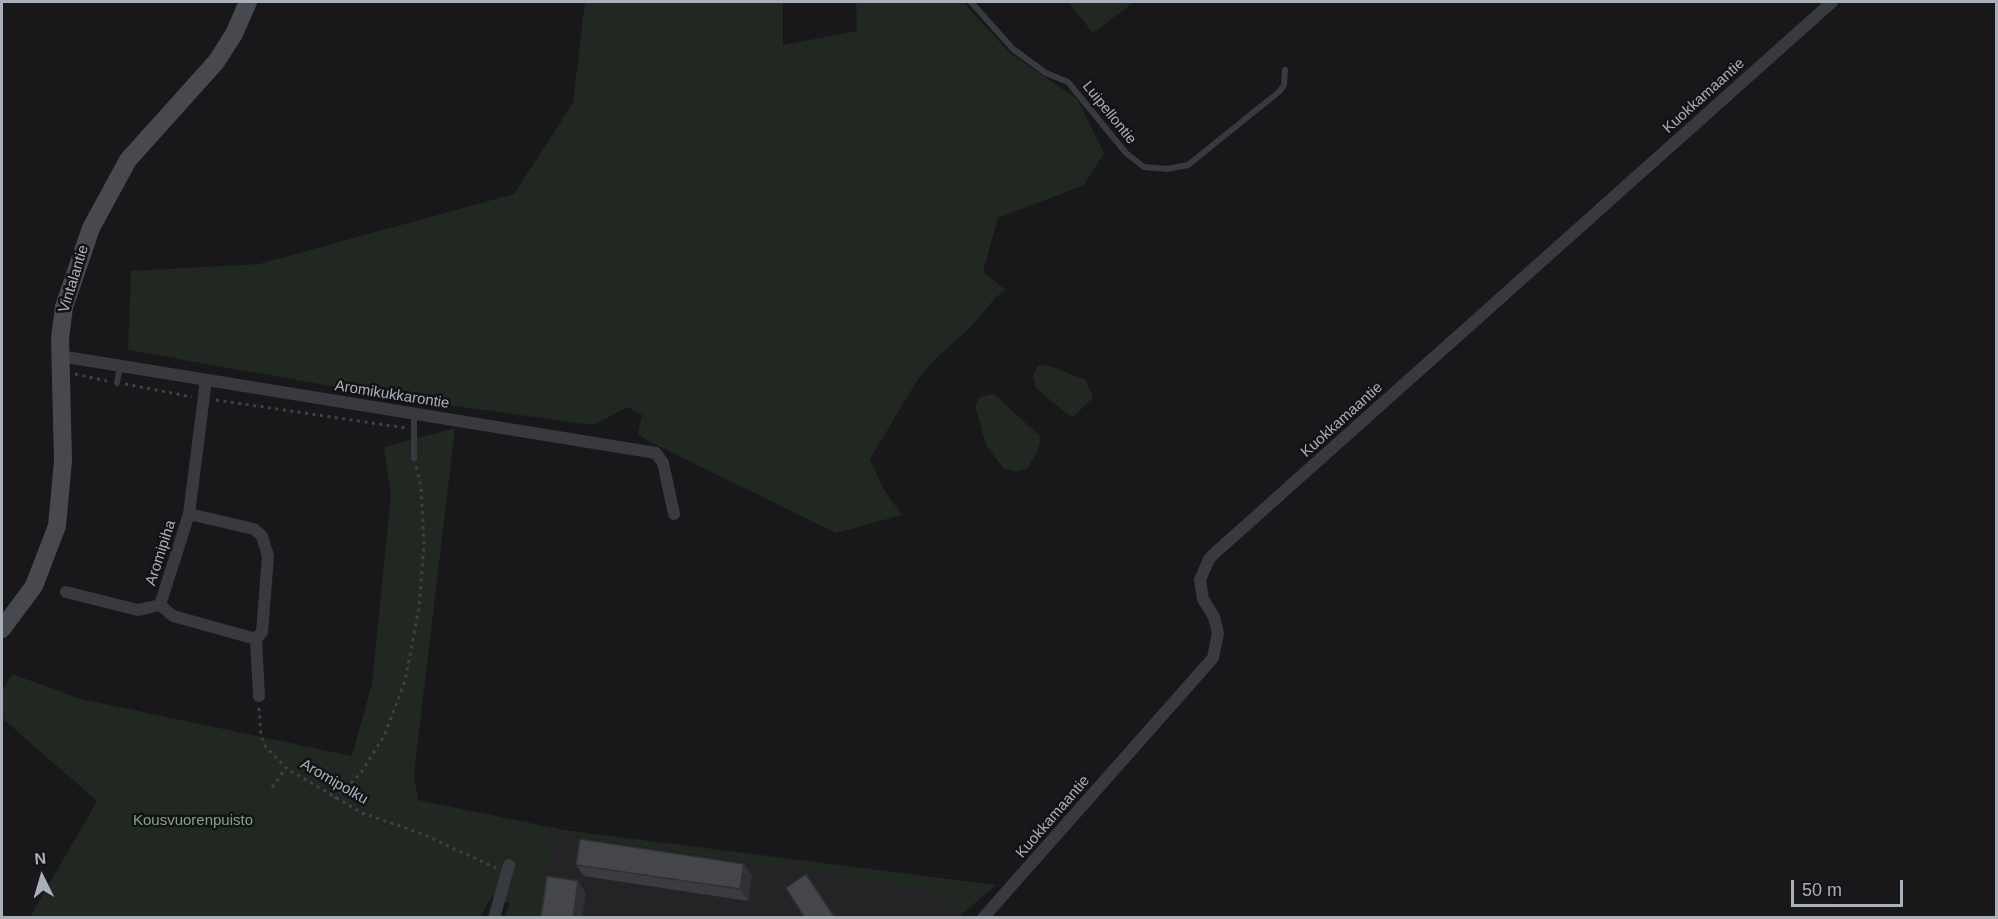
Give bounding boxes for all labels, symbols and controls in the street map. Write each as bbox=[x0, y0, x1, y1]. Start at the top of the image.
street label: Kuokkamaantie bbox=[1660, 55, 1748, 137]
street label: Luipellontie bbox=[1078, 78, 1140, 148]
street label: Vintalantie bbox=[55, 243, 93, 315]
street label: Aromikukkarontie bbox=[333, 377, 451, 413]
street label: Kuokkamaantie bbox=[1298, 379, 1386, 461]
street label: Aromipiha bbox=[142, 518, 180, 588]
street label: Aromipolku bbox=[297, 755, 371, 809]
street label: Kuokkamaantie bbox=[1012, 772, 1094, 862]
park label: Kousvuorenpuisto bbox=[133, 812, 253, 830]
north arrow bbox=[12, 847, 72, 907]
text: N bbox=[34, 850, 47, 868]
scale bar bbox=[1794, 868, 1906, 906]
text: 50 m bbox=[1802, 880, 1842, 900]

